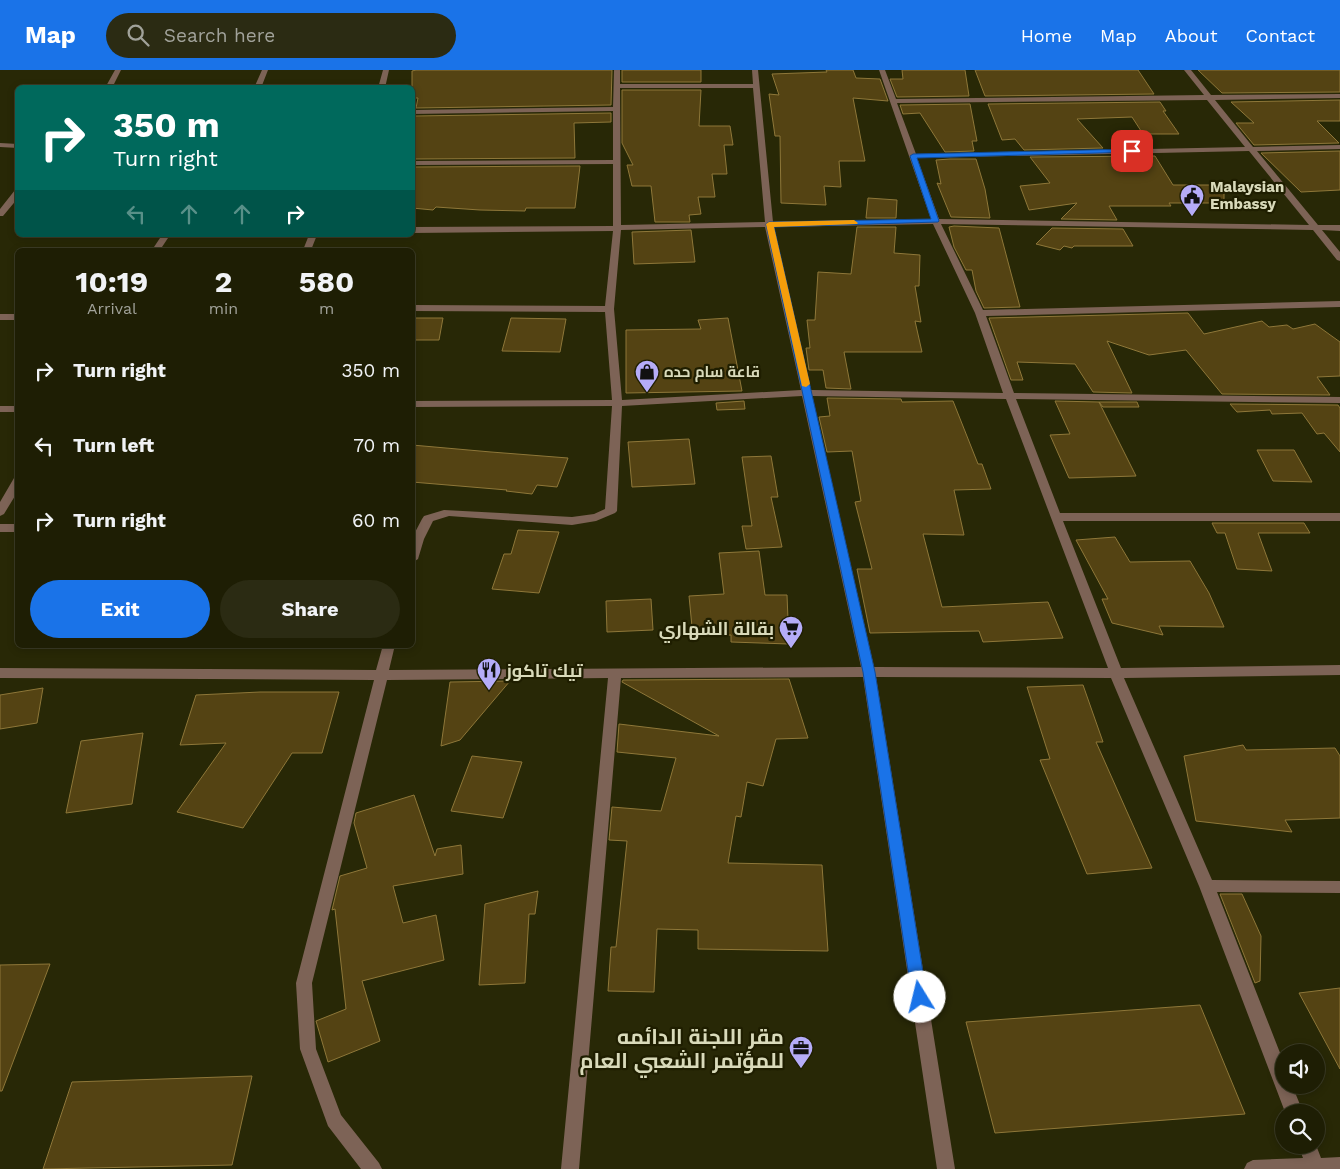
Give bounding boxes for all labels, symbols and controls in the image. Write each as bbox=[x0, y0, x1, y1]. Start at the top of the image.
search box bbox=[106, 13, 456, 58]
text: Map bbox=[25, 21, 76, 49]
icon: search bbox=[124, 21, 152, 49]
text: Search here bbox=[164, 24, 275, 47]
text: Home bbox=[1021, 25, 1072, 46]
text: Map bbox=[1100, 25, 1137, 46]
text: About bbox=[1165, 25, 1217, 46]
text: Contact bbox=[1245, 25, 1315, 46]
text: 350 m bbox=[113, 104, 220, 146]
icon: right bbox=[30, 105, 95, 170]
pin bbox=[1111, 130, 1153, 172]
icon: arrive bbox=[1118, 137, 1146, 165]
text: Turn right bbox=[113, 146, 218, 171]
place label: Malaysian Embassy bbox=[1210, 178, 1284, 213]
public building icon: Malaysian Embassy bbox=[1179, 183, 1205, 217]
icon: left bbox=[122, 200, 150, 228]
icon: ahead bbox=[175, 200, 203, 228]
icon: ahead bbox=[228, 200, 256, 228]
icon: right bbox=[281, 200, 309, 228]
text: 10:19 bbox=[76, 264, 148, 299]
text: 2 bbox=[215, 264, 232, 299]
text: 580 bbox=[299, 264, 354, 299]
text: Arrival bbox=[87, 299, 137, 318]
text: min bbox=[209, 299, 238, 318]
text: m bbox=[319, 299, 334, 318]
icon: right bbox=[30, 357, 58, 385]
text: Turn right bbox=[73, 359, 166, 382]
text: 350 m bbox=[341, 359, 400, 382]
shop icon: قاعة سام حده bbox=[634, 359, 660, 393]
place label: قاعة سام حده bbox=[664, 363, 760, 382]
icon: left bbox=[30, 432, 58, 460]
text: Turn left bbox=[73, 434, 154, 457]
text: 70 m bbox=[353, 434, 400, 457]
icon: right bbox=[30, 507, 58, 535]
text: Turn right bbox=[73, 509, 166, 532]
text: 60 m bbox=[352, 509, 400, 532]
button: Exit bbox=[30, 580, 210, 638]
button: Share bbox=[220, 580, 400, 638]
supermarket icon: بقالة الشهاري bbox=[778, 615, 804, 649]
place label: بقالة الشهاري bbox=[659, 618, 774, 643]
restaurant icon: تيك تاكوز bbox=[476, 657, 502, 691]
place label: تيك تاكوز bbox=[505, 660, 583, 682]
position arrow bbox=[893, 970, 945, 1022]
place label: مقر اللجنة الدائمه للمؤتمر الشعبي العام bbox=[579, 1024, 784, 1078]
office icon: مقر اللجنة الدائمه للمؤتمر الشعبي العام bbox=[788, 1035, 814, 1069]
map controls bbox=[1275, 1044, 1325, 1154]
button: sound bbox=[1275, 1044, 1325, 1094]
button: search bbox=[1275, 1104, 1325, 1154]

